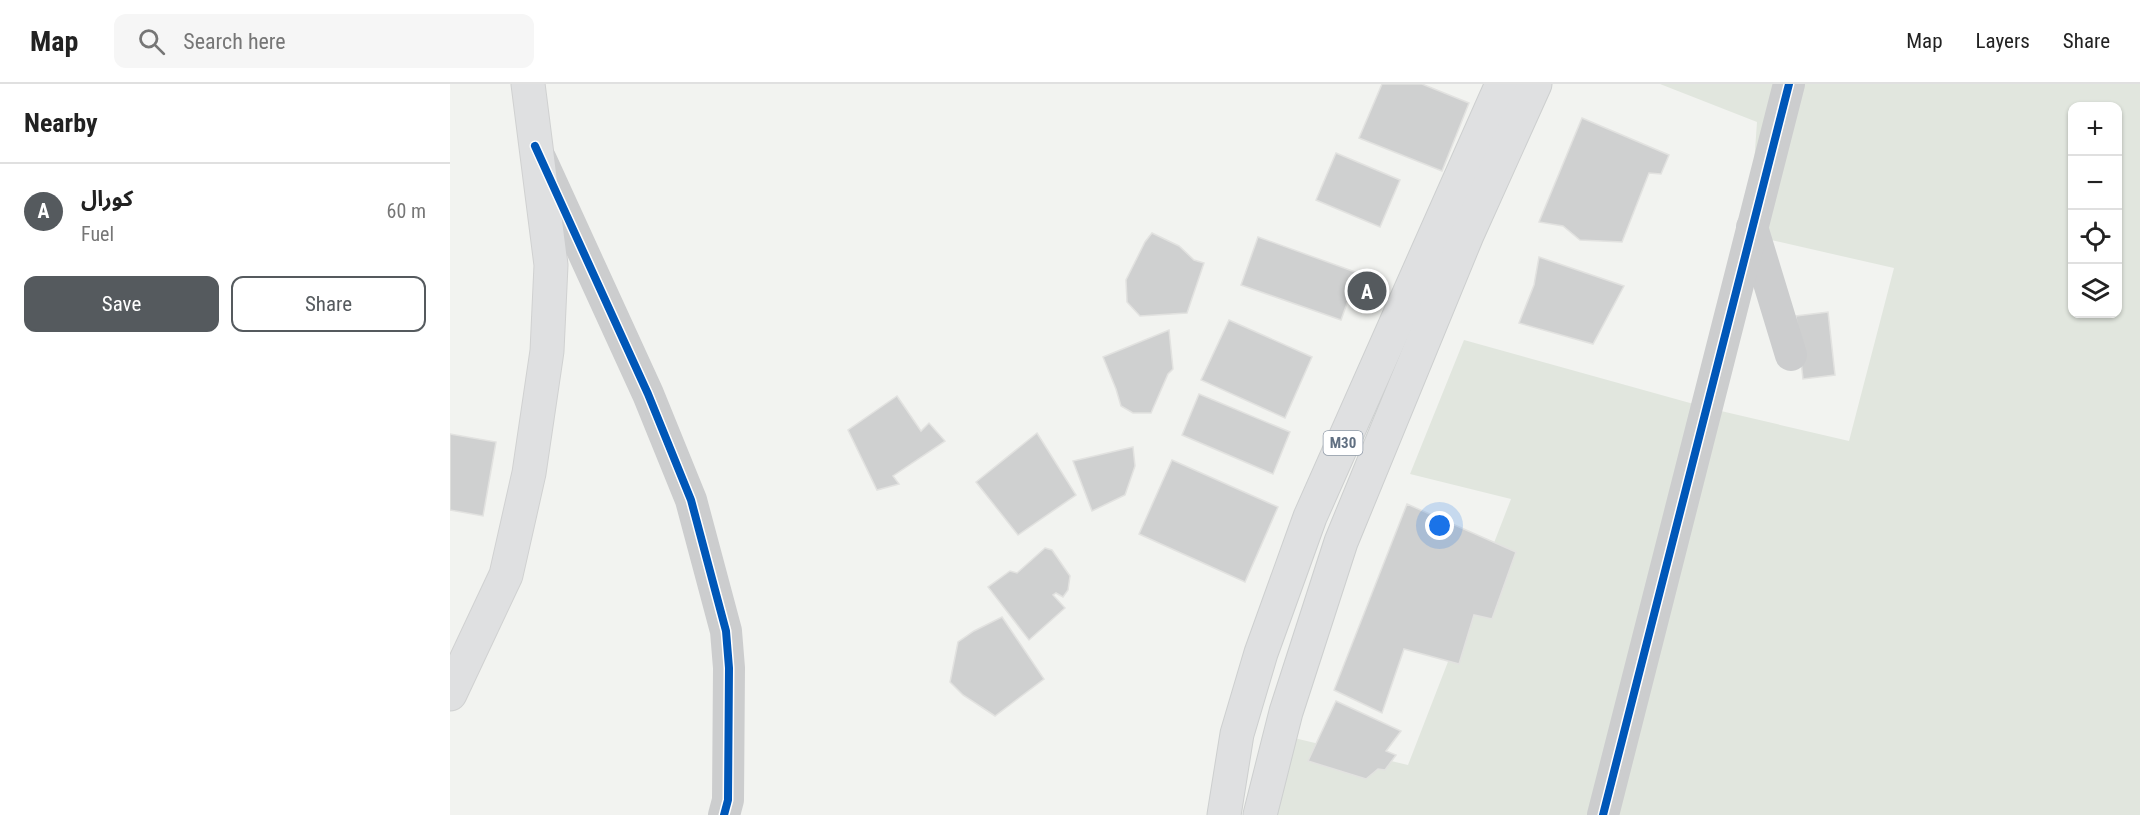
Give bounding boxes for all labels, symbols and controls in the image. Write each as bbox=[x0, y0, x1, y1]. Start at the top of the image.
search box bbox=[114, 14, 534, 68]
text: Map bbox=[30, 25, 78, 58]
icon: search bbox=[135, 25, 168, 58]
text: Search here bbox=[183, 29, 286, 54]
text: Map bbox=[1906, 29, 1943, 53]
text: Layers bbox=[1976, 29, 2030, 53]
text: Share bbox=[2063, 29, 2110, 53]
map controls bbox=[2068, 102, 2122, 318]
button: + bbox=[2068, 102, 2122, 156]
text: Nearby bbox=[24, 108, 98, 138]
button: − bbox=[2068, 156, 2122, 210]
text: كورال bbox=[81, 186, 133, 211]
text: A bbox=[38, 199, 49, 223]
text: 60 m bbox=[387, 199, 426, 223]
button: locate bbox=[2068, 210, 2122, 264]
text: Fuel bbox=[81, 222, 114, 246]
button: layers bbox=[2068, 264, 2122, 318]
pin: A bbox=[1348, 268, 1386, 314]
button: Save bbox=[24, 276, 219, 332]
button: Share bbox=[231, 276, 426, 332]
road number: M30 bbox=[1324, 431, 1362, 455]
your location bbox=[1425, 511, 1454, 540]

